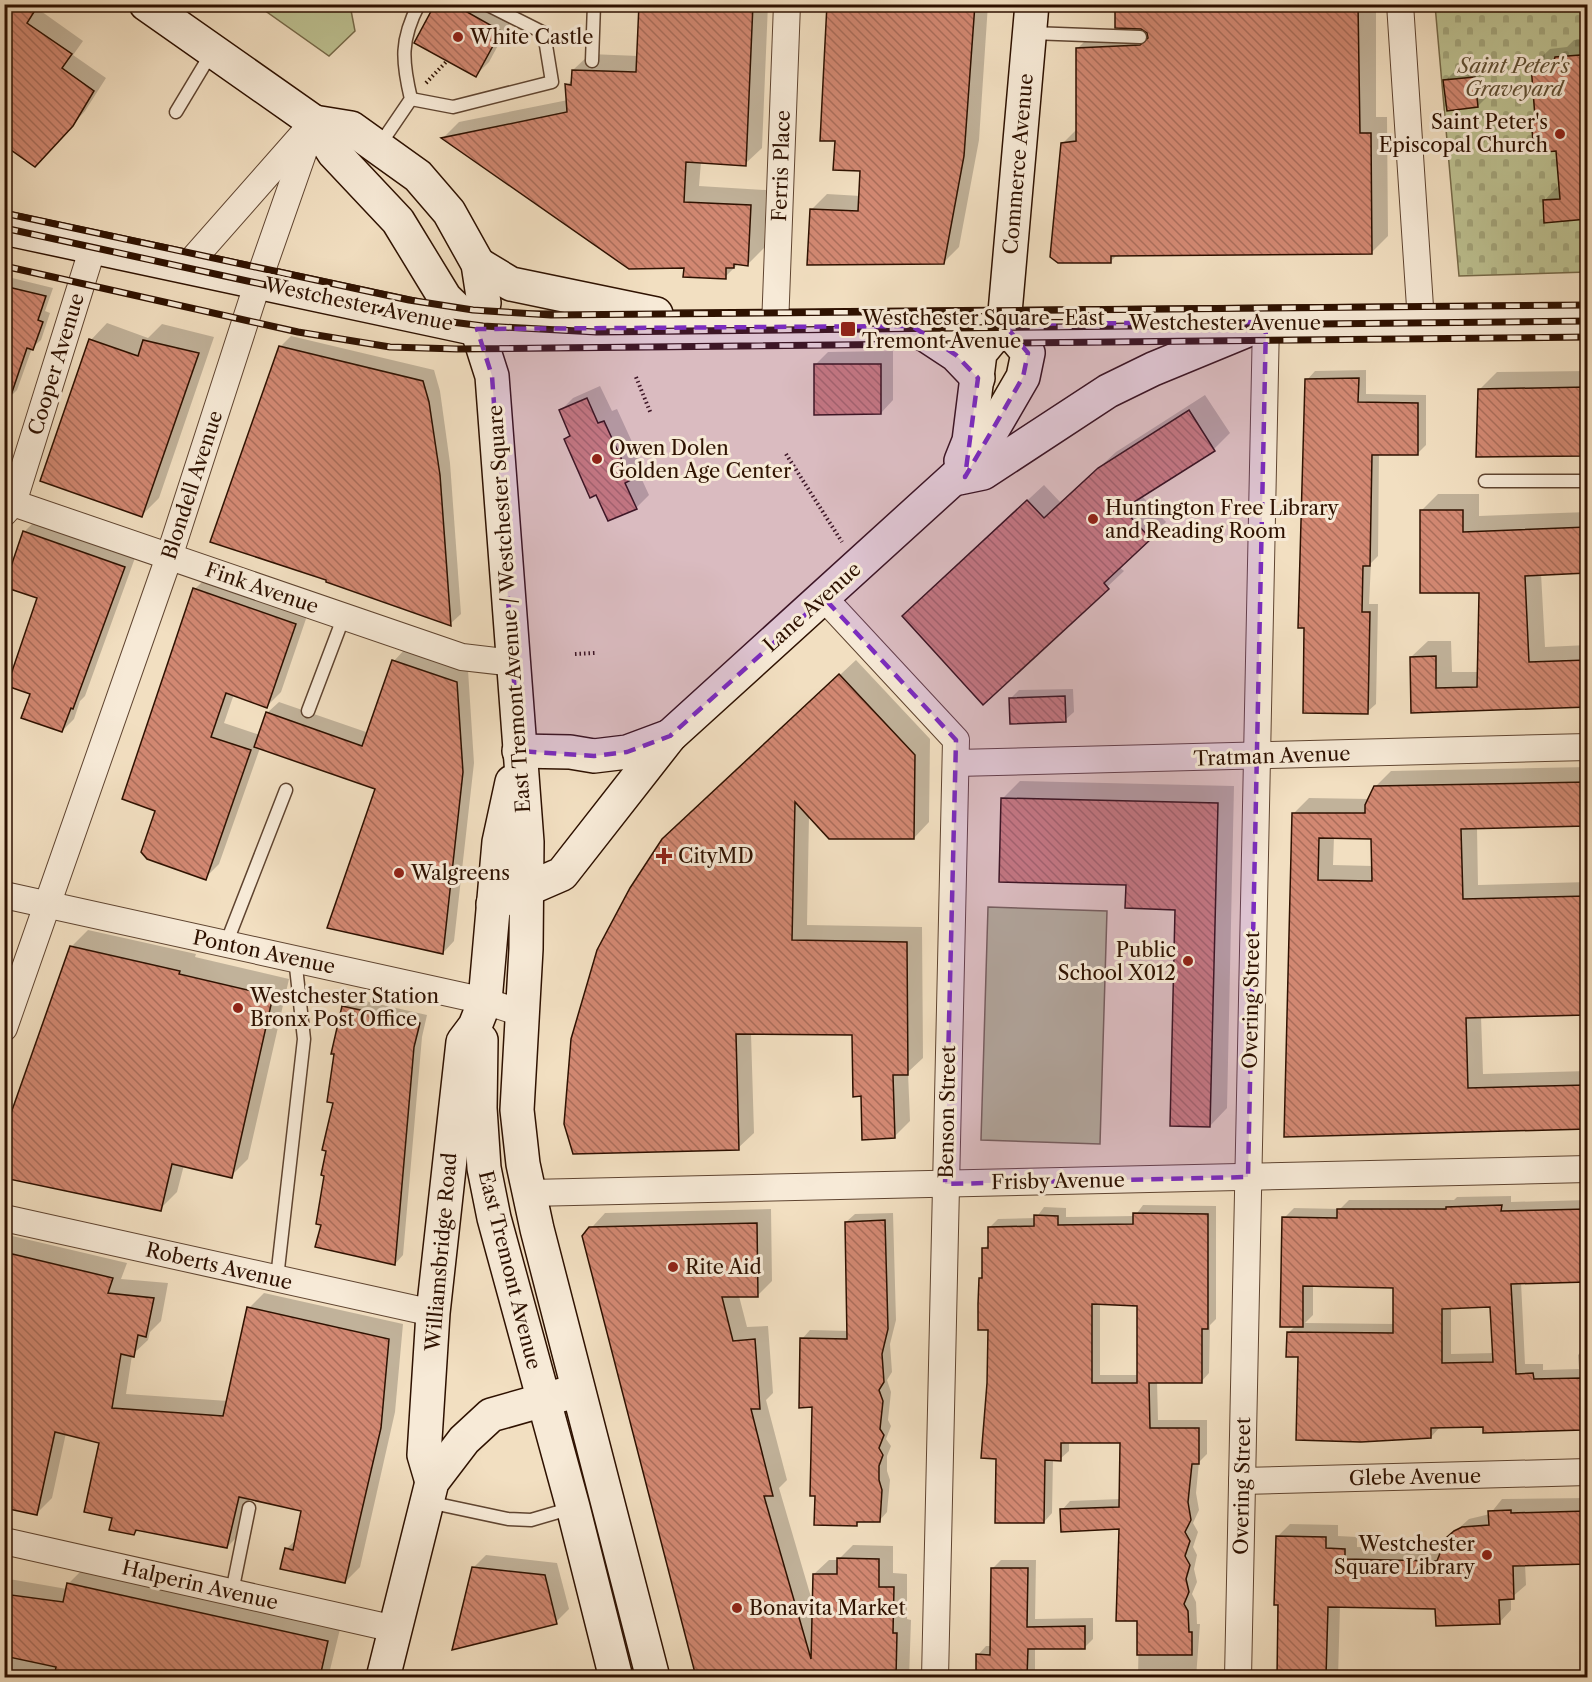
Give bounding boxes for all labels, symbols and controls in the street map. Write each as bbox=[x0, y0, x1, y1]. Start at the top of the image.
place label: White Castle bbox=[469, 25, 593, 49]
marker: White Castle bbox=[451, 30, 465, 44]
park label: Saint Peter's Graveyard bbox=[1457, 54, 1570, 101]
street label: Commerce Avenue bbox=[998, 73, 1038, 255]
street label: Ferris Place bbox=[767, 110, 795, 222]
place label: Saint Peter's Episcopal Church bbox=[1379, 110, 1548, 157]
marker: Saint Peter's Episcopal Church bbox=[1553, 127, 1567, 141]
street label: Westchester Avenue bbox=[262, 272, 455, 336]
street label: Cooper Avenue bbox=[23, 290, 89, 438]
place label: Westchester Square–East Tremont Avenue bbox=[861, 306, 1105, 353]
street label: Westchester Avenue bbox=[1128, 311, 1321, 335]
marker: Westchester Square–East Tremont Avenue bbox=[839, 320, 857, 338]
street label: East Tremont Avenue / Westchester Square bbox=[483, 404, 535, 814]
street label: Blondell Avenue bbox=[157, 407, 227, 563]
place label: Owen Dolen Golden Age Center bbox=[609, 436, 792, 483]
marker: Owen Dolen Golden Age Center bbox=[590, 452, 604, 466]
place label: Huntington Free Library and Reading Room bbox=[1105, 496, 1339, 543]
marker: Huntington Free Library and Reading Room bbox=[1086, 512, 1100, 526]
street label: Fink Avenue bbox=[202, 557, 322, 619]
street label: Lane Avenue bbox=[758, 557, 866, 657]
street label: Tratman Avenue bbox=[1193, 741, 1351, 771]
place label: CityMD bbox=[678, 844, 754, 868]
marker: CityMD bbox=[655, 847, 673, 865]
place label: Walgreens bbox=[410, 861, 510, 885]
marker: Walgreens bbox=[392, 866, 406, 880]
street label: Ponton Avenue bbox=[191, 925, 337, 979]
street label: Overing Street bbox=[1238, 931, 1264, 1069]
place label: Public School X012 bbox=[1058, 938, 1176, 985]
marker: Public School X012 bbox=[1181, 954, 1195, 968]
place label: Westchester Station Bronx Post Office bbox=[249, 984, 440, 1031]
marker: Westchester Station Bronx Post Office bbox=[231, 1001, 245, 1015]
street label: Benson Street bbox=[934, 1045, 960, 1179]
street label: Williamsbridge Road bbox=[420, 1152, 462, 1353]
street label: East Tremont Avenue bbox=[474, 1168, 546, 1372]
street label: Frisby Avenue bbox=[991, 1168, 1125, 1194]
street label: Roberts Avenue bbox=[143, 1237, 295, 1295]
place label: Rite Aid bbox=[685, 1255, 762, 1279]
marker: Rite Aid bbox=[666, 1260, 680, 1274]
street label: Overing Street bbox=[1229, 1417, 1255, 1555]
street label: Glebe Avenue bbox=[1349, 1464, 1481, 1490]
place label: Westchester Square Library bbox=[1334, 1532, 1476, 1579]
marker: Westchester Square Library bbox=[1480, 1548, 1494, 1562]
street label: Halperin Avenue bbox=[120, 1555, 280, 1615]
place label: Bonavita Market bbox=[749, 1596, 905, 1620]
marker: Bonavita Market bbox=[730, 1601, 744, 1615]

